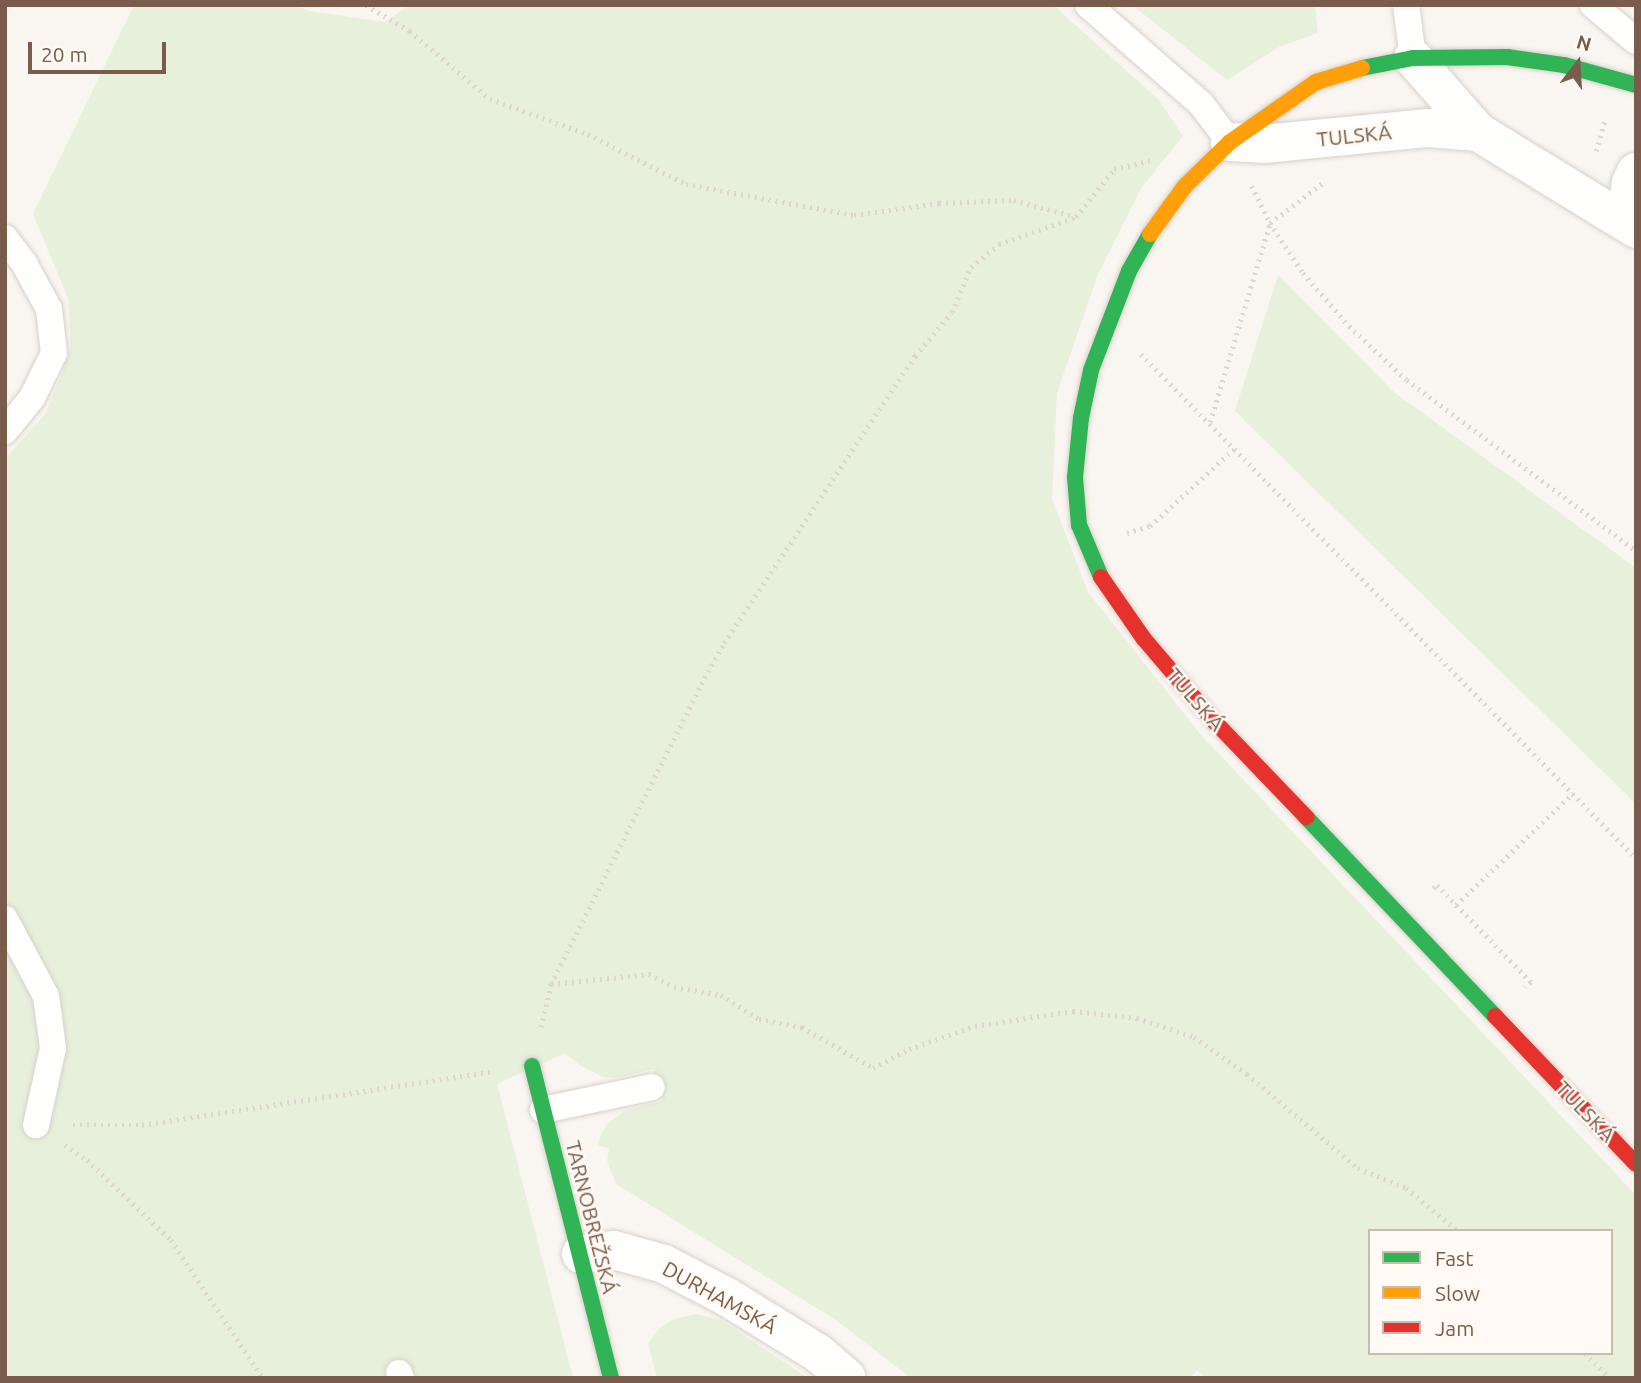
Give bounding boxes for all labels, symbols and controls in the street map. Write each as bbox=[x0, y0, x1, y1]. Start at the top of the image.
scale bar bbox=[32, 28, 170, 72]
north arrow bbox=[1543, 28, 1613, 98]
text: N bbox=[1574, 30, 1594, 56]
text: 20 m bbox=[41, 42, 88, 66]
street label: TULSKÁ bbox=[1315, 119, 1393, 151]
street label: TULSKÁ bbox=[1162, 662, 1230, 736]
street label: TULSKÁ bbox=[1551, 1075, 1621, 1147]
street label: TARNOBREŽSKÁ bbox=[561, 1138, 623, 1296]
legend bbox=[1368, 1229, 1613, 1355]
text: Fast bbox=[1435, 1246, 1473, 1270]
street label: DURHAMSKÁ bbox=[658, 1255, 782, 1339]
text: Slow bbox=[1435, 1281, 1480, 1305]
text: Jam bbox=[1435, 1316, 1474, 1340]

